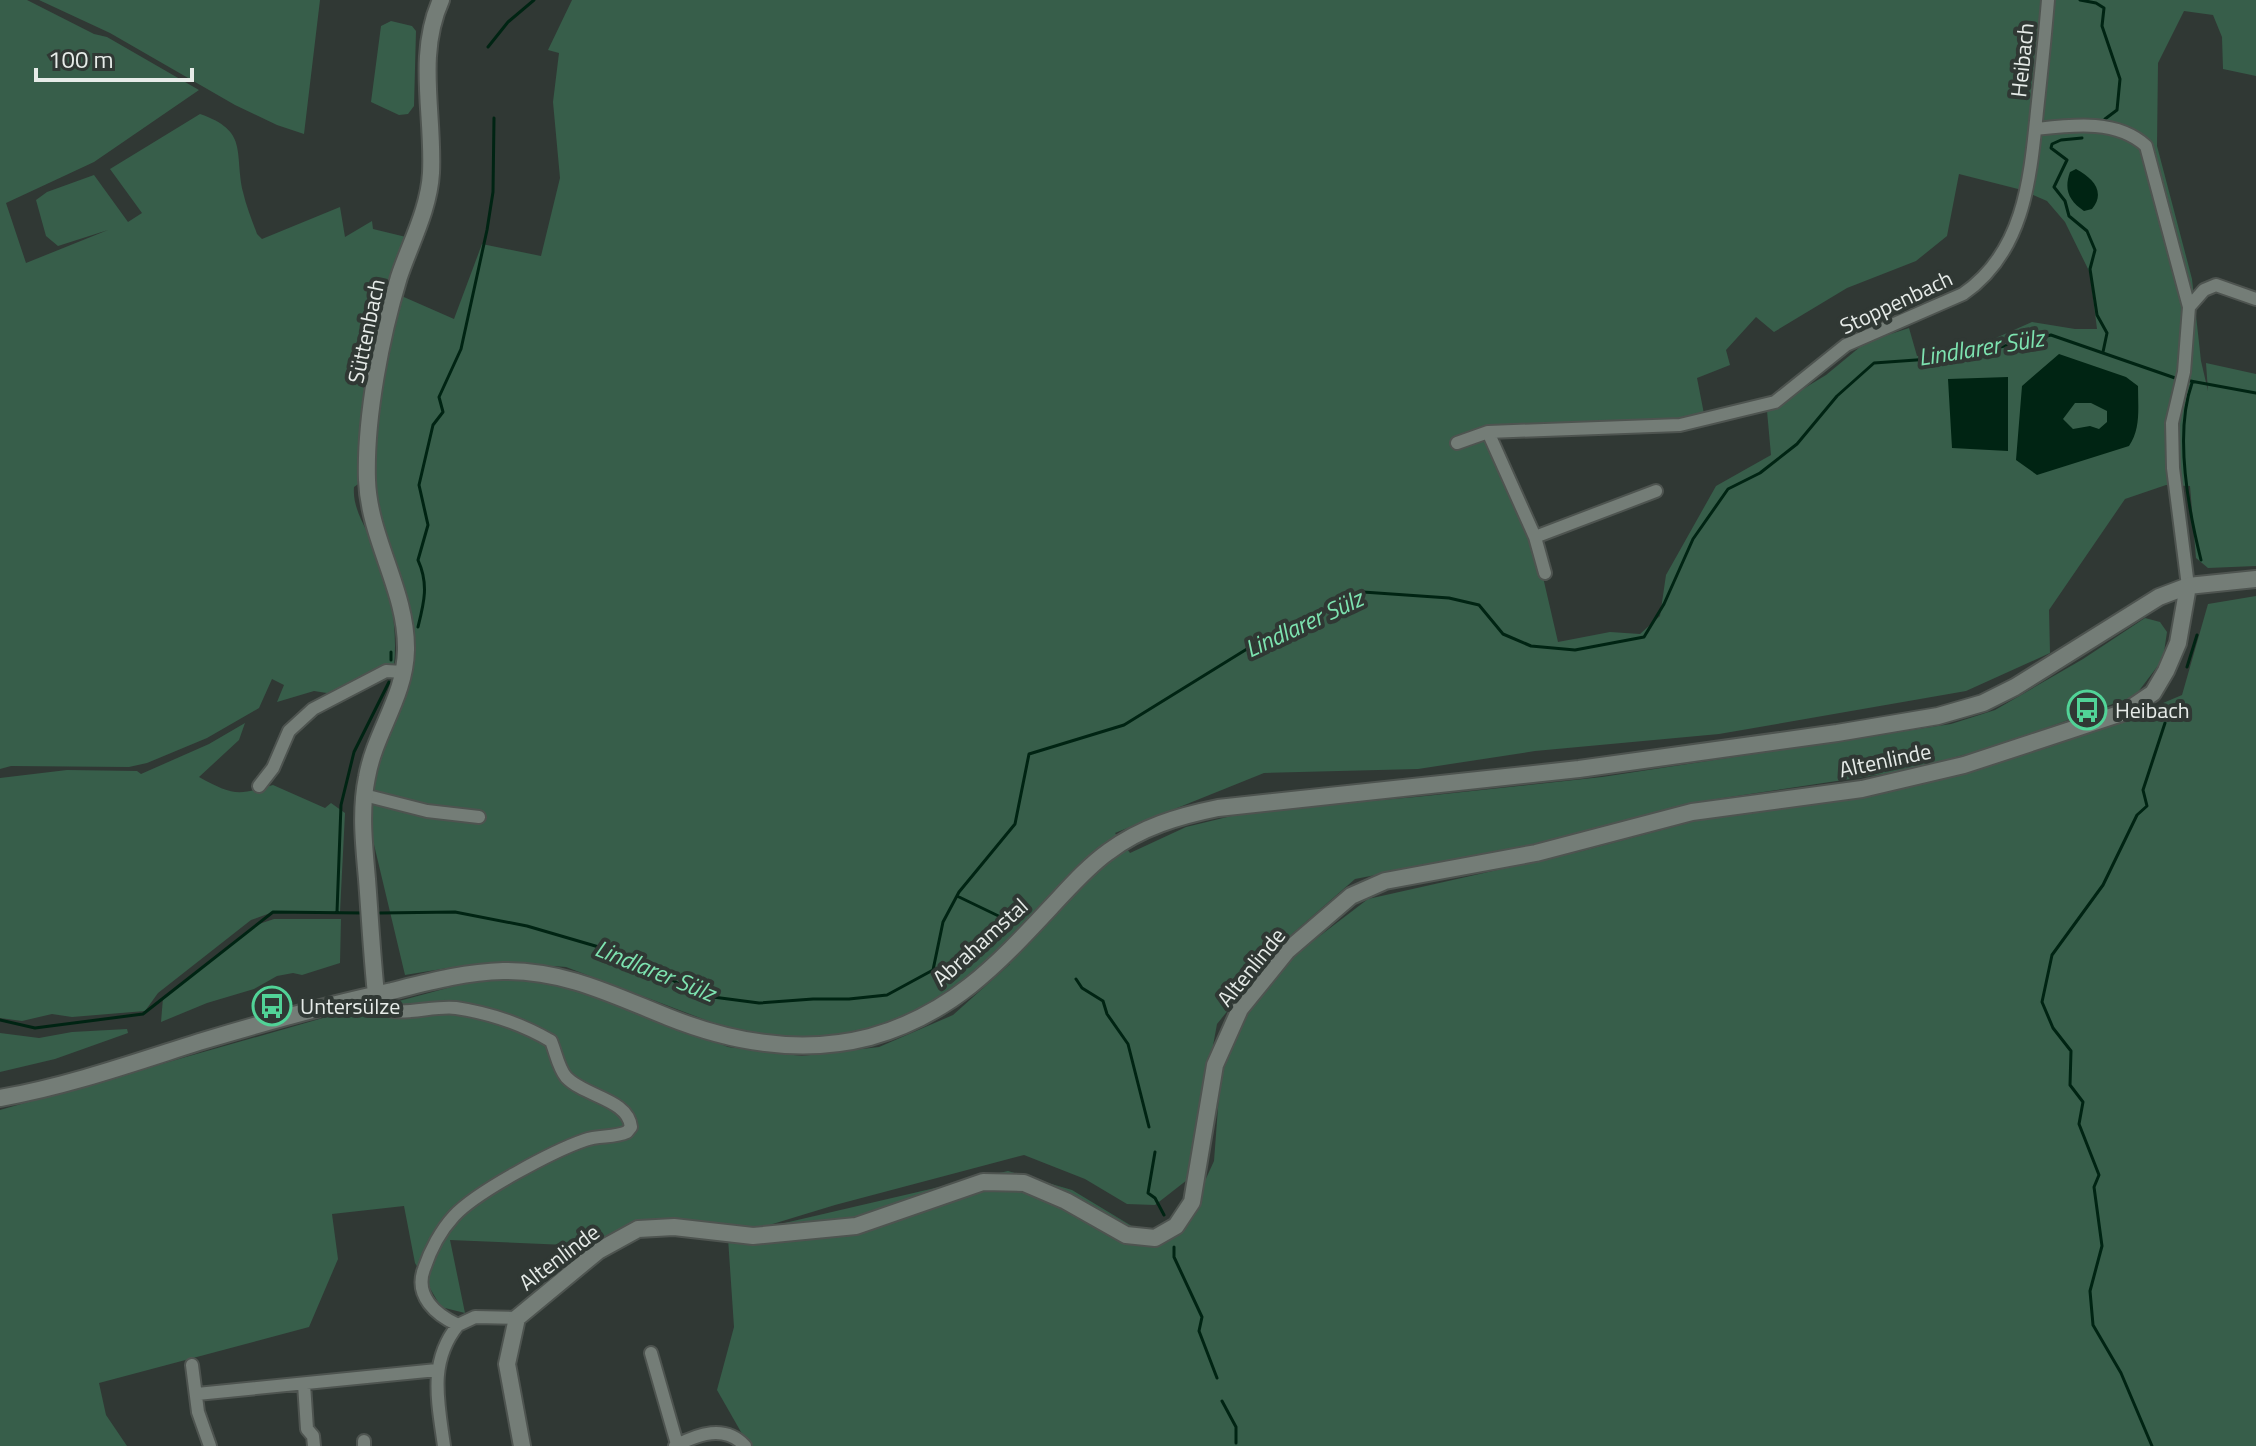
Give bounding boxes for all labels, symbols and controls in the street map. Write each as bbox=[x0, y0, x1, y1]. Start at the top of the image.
street label: Heibach bbox=[2001, 21, 2043, 99]
scale bar bbox=[36, 32, 192, 82]
text: 100 m bbox=[48, 41, 114, 77]
street label: Stoppenbach bbox=[1834, 261, 1958, 343]
street label: Süttenbach bbox=[338, 276, 394, 386]
water label: Lindlarer Sülz bbox=[1915, 319, 2048, 375]
water label: Lindlarer Sülz bbox=[1239, 579, 1370, 666]
bus stop icon: Heibach bbox=[2066, 689, 2108, 731]
place label: Heibach bbox=[2115, 693, 2190, 727]
street label: Altenlinde bbox=[1836, 734, 1934, 786]
street label: Abrahamstal bbox=[925, 890, 1035, 994]
street label: Altenlinde bbox=[1208, 920, 1294, 1014]
water label: Lindlarer Sülz bbox=[590, 930, 723, 1011]
bus stop icon: Untersülze bbox=[251, 985, 293, 1027]
place label: Untersülze bbox=[300, 989, 400, 1023]
street label: Altenlinde bbox=[512, 1215, 606, 1299]

